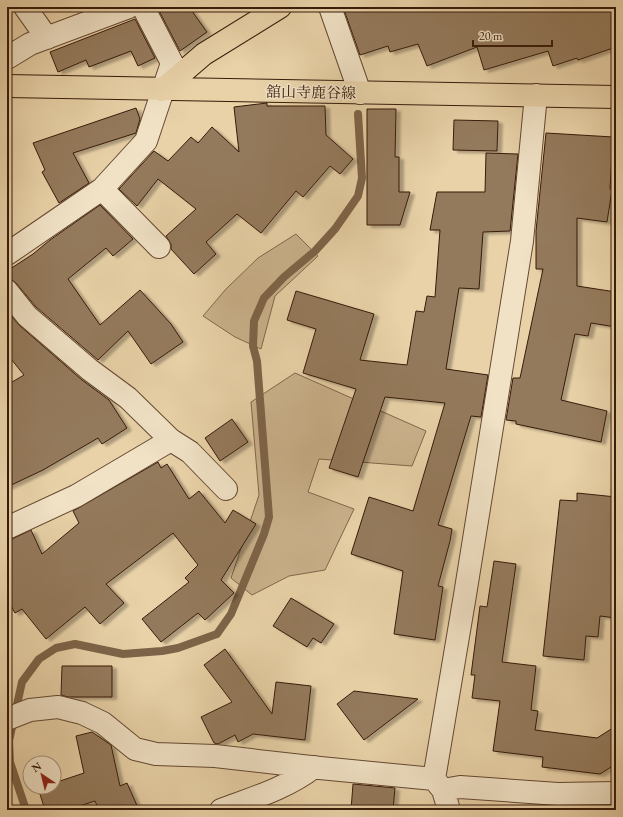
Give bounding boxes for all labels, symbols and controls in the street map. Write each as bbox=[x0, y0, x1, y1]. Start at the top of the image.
scale bar bbox=[473, 22, 552, 48]
text: 20 m bbox=[479, 28, 503, 44]
street label: 舘山寺鹿谷線 bbox=[266, 82, 356, 102]
north arrow bbox=[22, 755, 62, 795]
text: N bbox=[29, 758, 44, 775]

